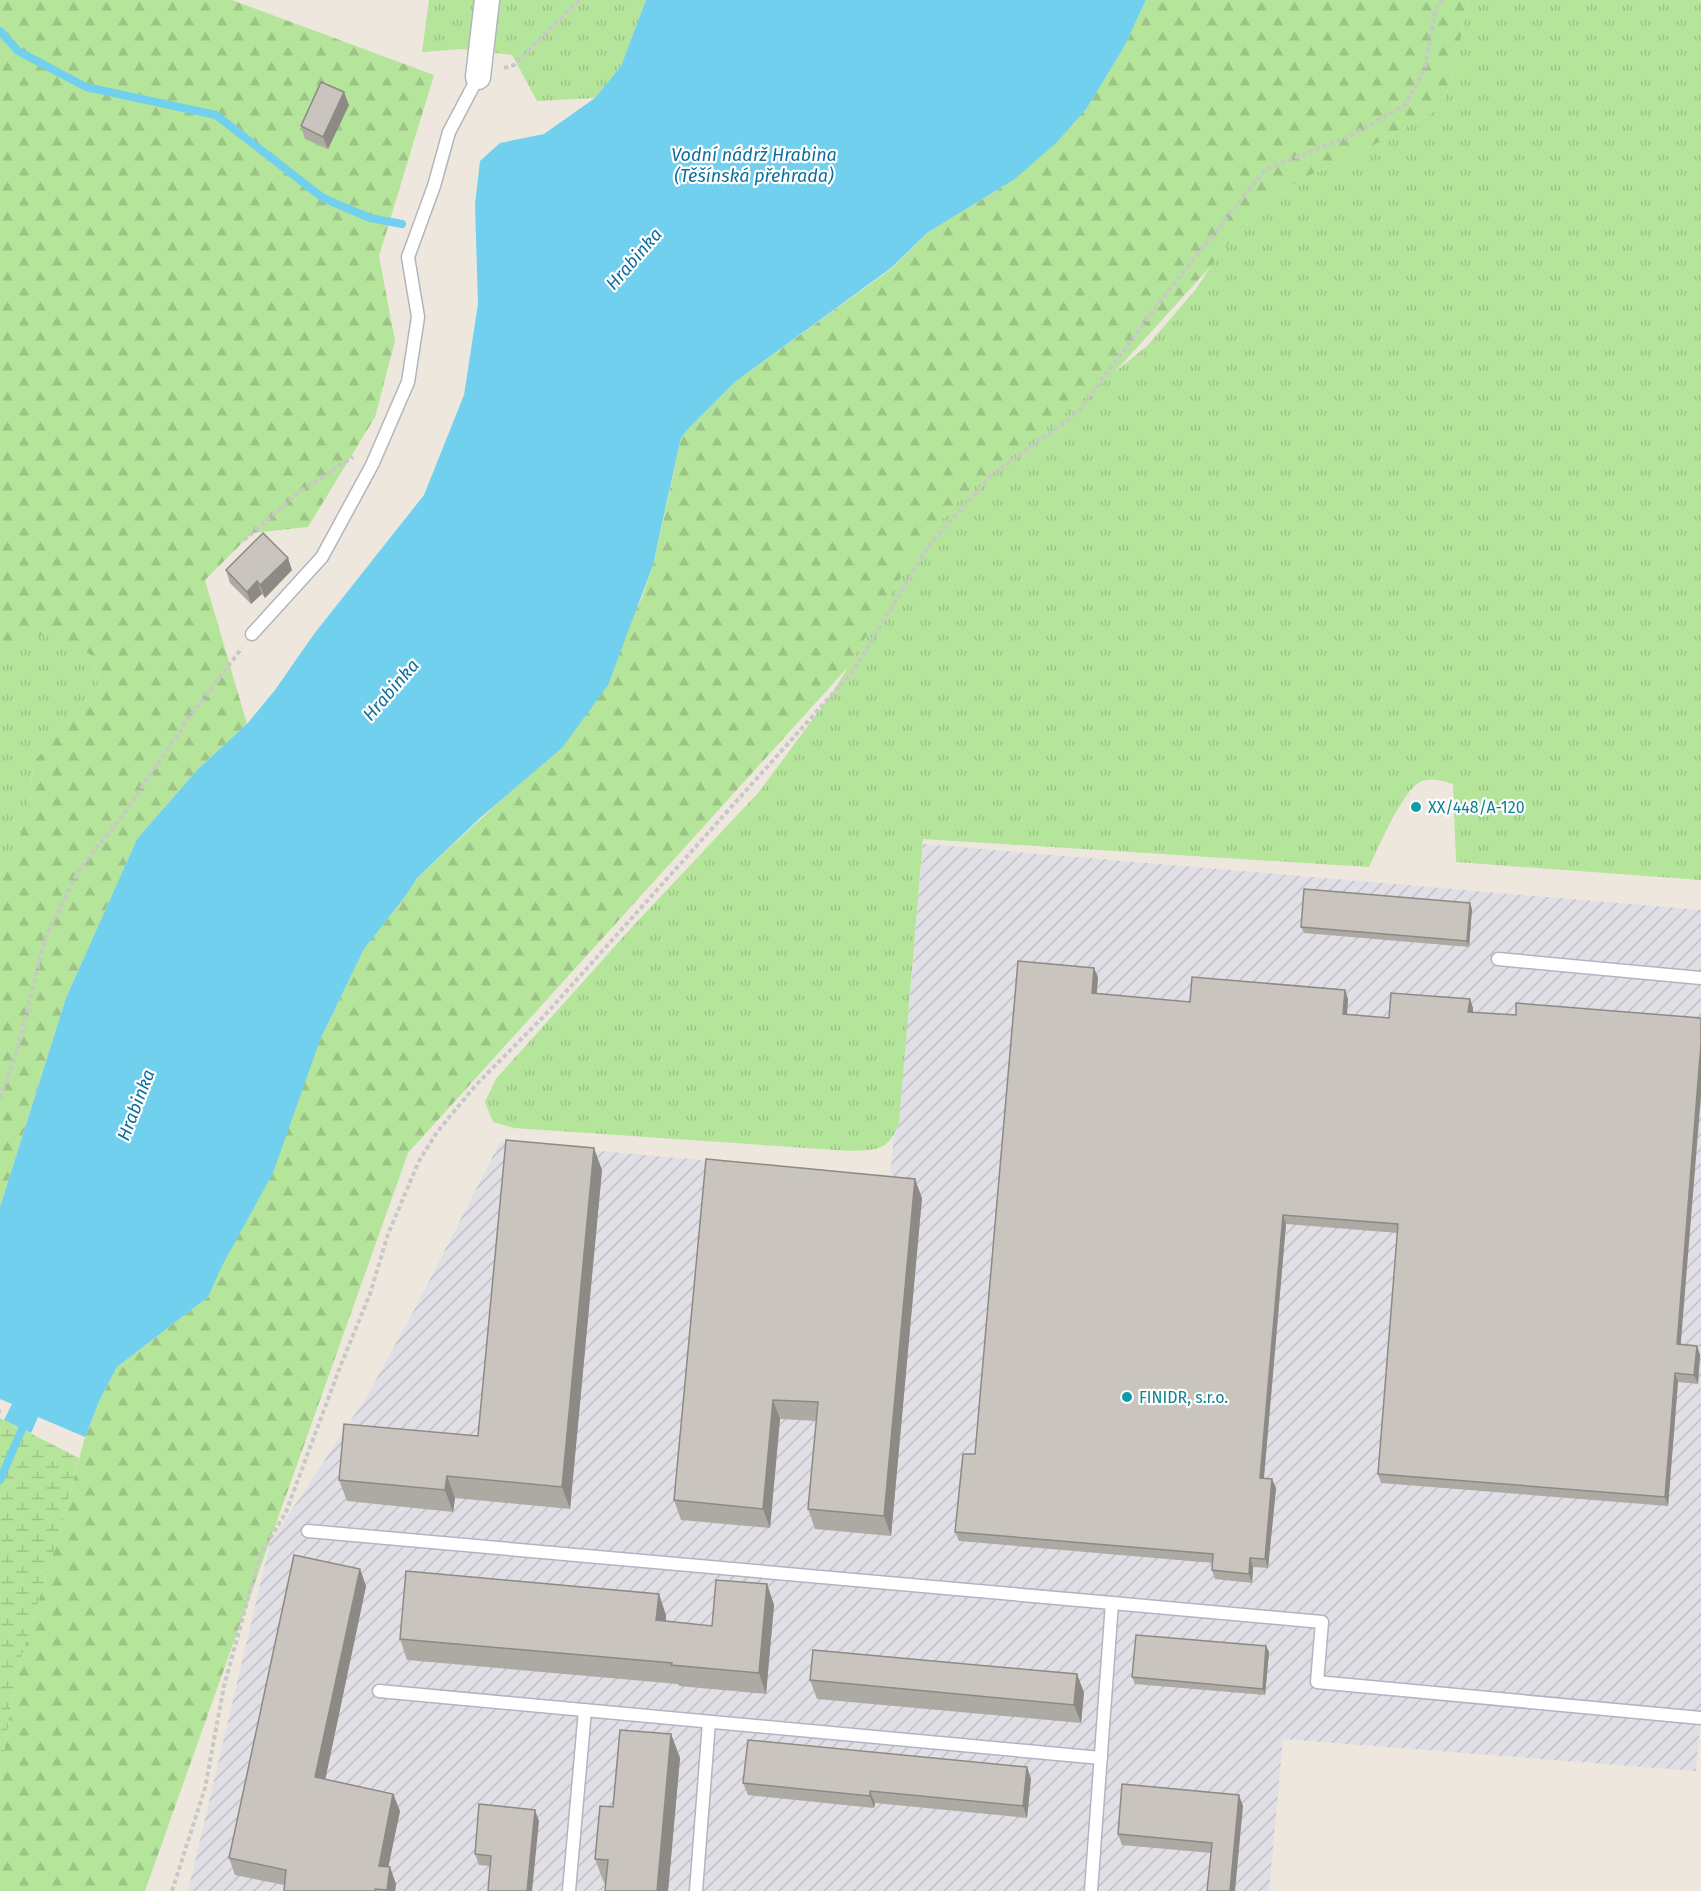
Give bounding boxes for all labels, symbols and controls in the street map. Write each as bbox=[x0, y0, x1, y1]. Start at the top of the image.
water label: Vodní nádrž Hrabina (Těšínská přehrada) bbox=[671, 144, 837, 187]
water label: Hrabinka bbox=[601, 224, 667, 294]
water label: Hrabinka bbox=[358, 655, 424, 725]
place label: XX/448/A-120 bbox=[1428, 798, 1525, 817]
marker: XX/448/A-120 bbox=[1409, 800, 1423, 814]
water label: Hrabinka bbox=[112, 1066, 160, 1144]
place label: FINIDR, s.r.o. bbox=[1139, 1388, 1228, 1407]
marker: FINIDR, s.r.o. bbox=[1120, 1390, 1134, 1404]

